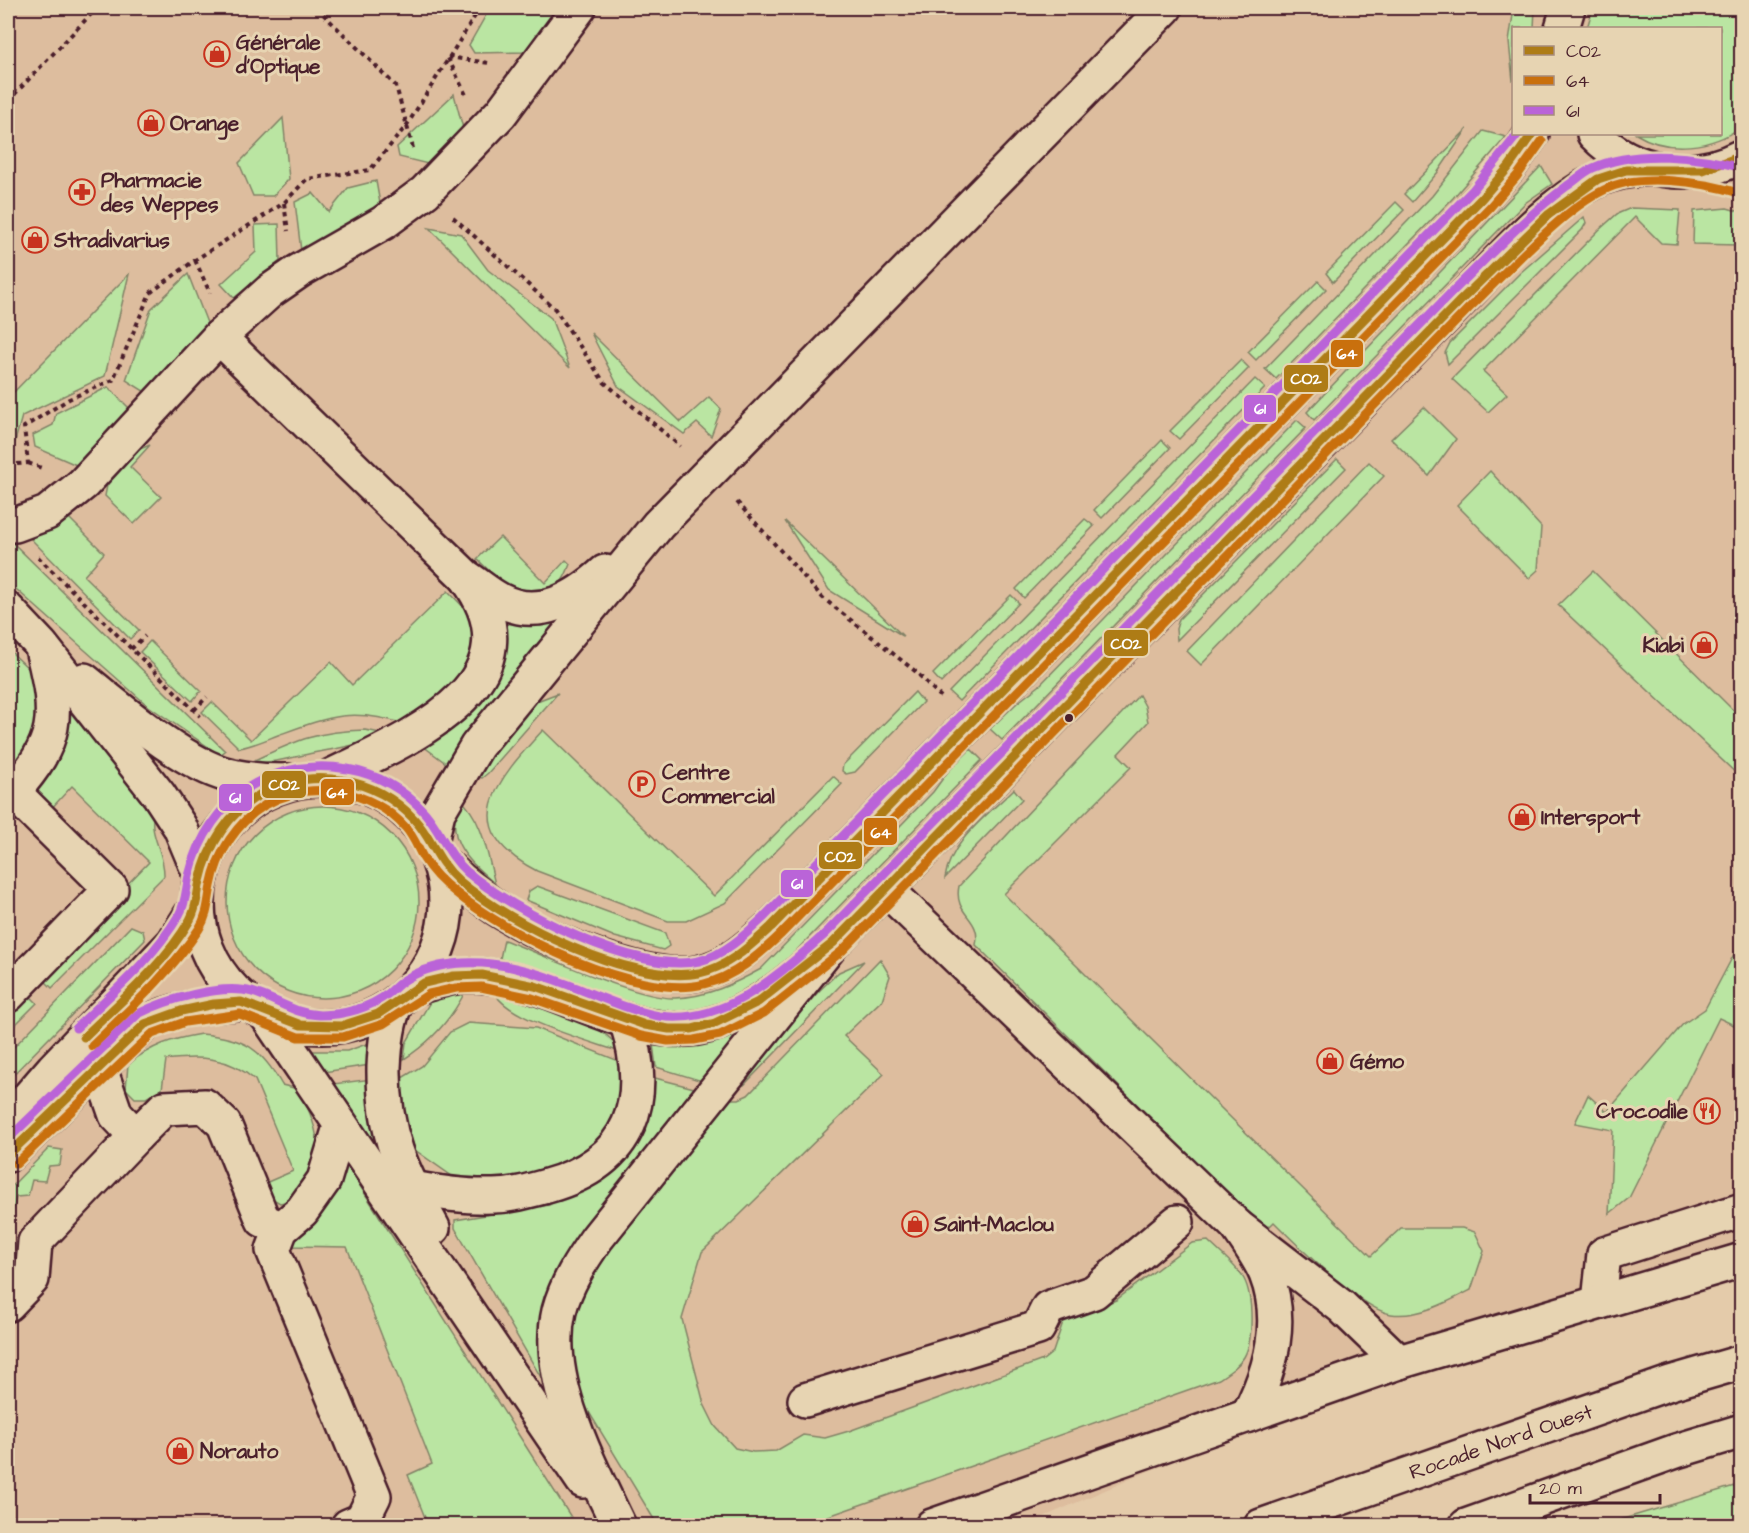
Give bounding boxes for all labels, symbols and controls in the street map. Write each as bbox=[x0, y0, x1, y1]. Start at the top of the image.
legend bbox=[1512, 27, 1722, 135]
place label: Générale d'Optique bbox=[235, 28, 321, 82]
shop icon: Générale d'Optique bbox=[202, 39, 232, 69]
text: CO2 bbox=[1566, 39, 1602, 64]
text: 64 bbox=[1566, 69, 1590, 94]
text: 61 bbox=[1566, 99, 1580, 124]
shop icon: Orange bbox=[136, 108, 166, 138]
place label: Orange bbox=[170, 109, 240, 140]
place label: Pharmacie des Weppes bbox=[100, 166, 219, 220]
pharmacy icon: Pharmacie des Weppes bbox=[67, 177, 97, 207]
shop icon: Stradivarius bbox=[20, 225, 50, 255]
place label: Stradivarius bbox=[53, 226, 170, 255]
line badge: 64 bbox=[1330, 339, 1364, 368]
text: 64 bbox=[1337, 343, 1358, 365]
line badge: CO2 bbox=[1283, 364, 1329, 393]
text: CO2 bbox=[1290, 368, 1322, 390]
line badge: 61 bbox=[1243, 394, 1277, 423]
text: 61 bbox=[1254, 398, 1267, 420]
line badge: CO2 bbox=[1103, 629, 1149, 657]
shop icon: Kiabi bbox=[1689, 630, 1719, 660]
place label: Kiabi bbox=[1642, 631, 1685, 660]
text: CO2 bbox=[1110, 633, 1142, 655]
unlabelled marker bbox=[1063, 712, 1075, 724]
place label: Centre Commercial bbox=[662, 758, 775, 811]
parking icon: Centre Commercial bbox=[627, 769, 657, 799]
line badge: CO2 bbox=[261, 770, 307, 799]
text: CO2 bbox=[268, 774, 300, 796]
line badge: 64 bbox=[320, 778, 355, 806]
text: 64 bbox=[327, 782, 348, 804]
line badge: 61 bbox=[218, 783, 253, 812]
text: 61 bbox=[229, 787, 242, 809]
shop icon: Intersport bbox=[1507, 802, 1537, 832]
place label: Intersport bbox=[1541, 803, 1641, 833]
line badge: 64 bbox=[863, 817, 898, 846]
text: 64 bbox=[871, 822, 892, 844]
line badge: CO2 bbox=[818, 841, 863, 870]
text: CO2 bbox=[824, 846, 856, 868]
line badge: 61 bbox=[780, 869, 814, 898]
text: 61 bbox=[791, 873, 804, 895]
shop icon: Gémo bbox=[1315, 1046, 1345, 1076]
place label: Gémo bbox=[1350, 1047, 1404, 1076]
restaurant icon: Crocodile bbox=[1692, 1096, 1722, 1126]
place label: Crocodile bbox=[1596, 1097, 1689, 1126]
shop icon: Saint-Maclou bbox=[900, 1209, 930, 1239]
place label: Saint-Maclou bbox=[933, 1210, 1054, 1239]
street label: Rocade Nord Ouest bbox=[1405, 1397, 1597, 1487]
shop icon: Norauto bbox=[165, 1436, 195, 1466]
place label: Norauto bbox=[200, 1437, 278, 1466]
scale bar bbox=[1530, 1467, 1660, 1505]
text: 20 m bbox=[1539, 1476, 1582, 1501]

